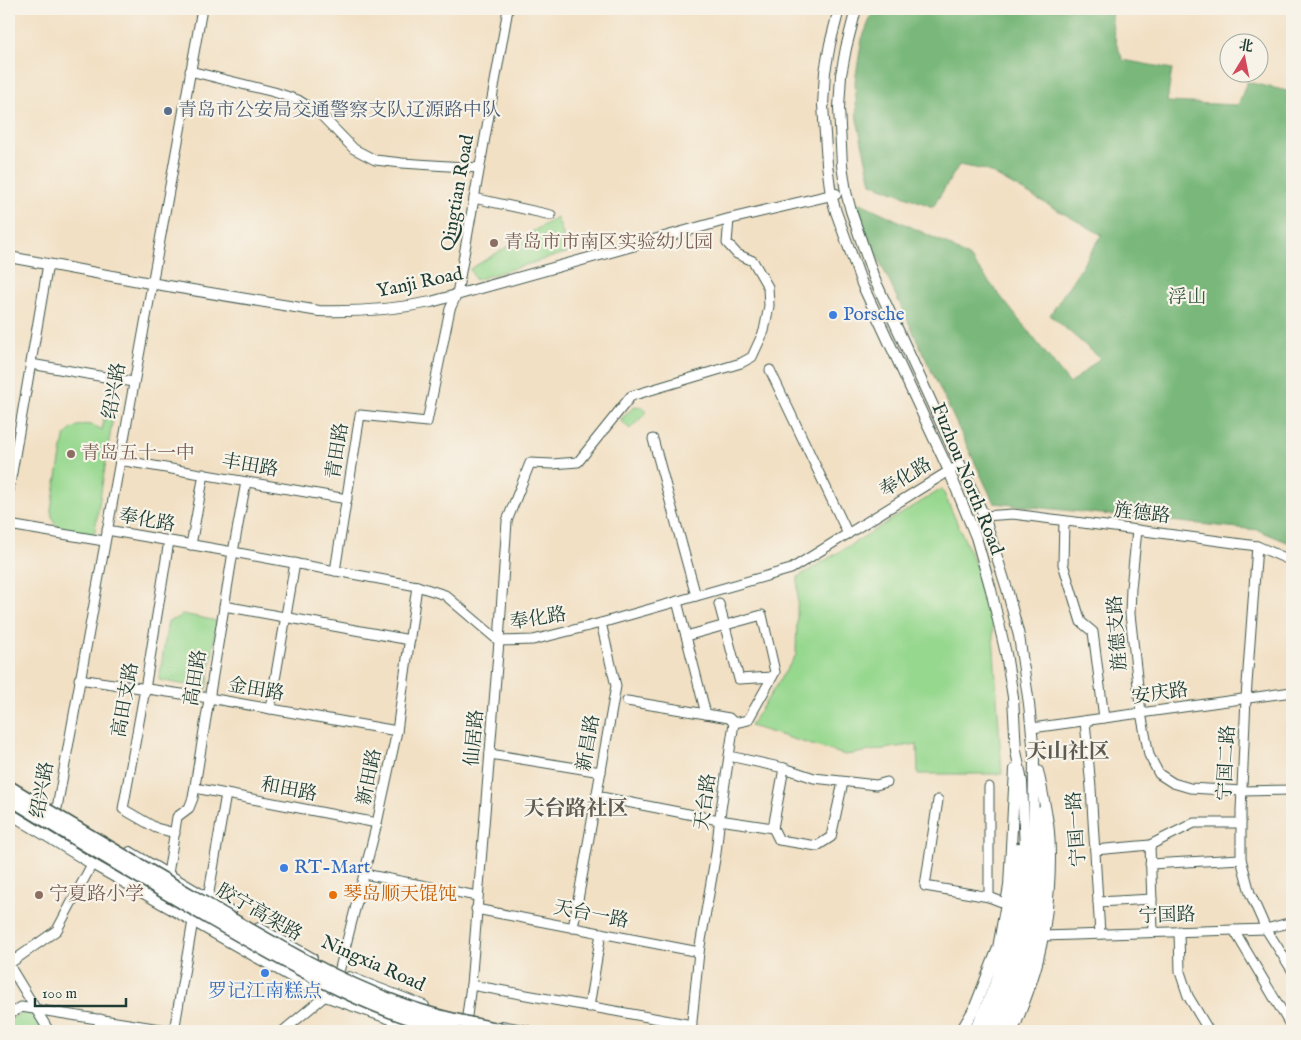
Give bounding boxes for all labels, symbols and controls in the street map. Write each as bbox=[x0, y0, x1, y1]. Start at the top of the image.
north arrow bbox=[1218, 32, 1268, 82]
text: 北 bbox=[1238, 36, 1255, 56]
place label: 青岛市公安局交通警察支队辽源路中队 bbox=[178, 99, 501, 123]
marker: 青岛市公安局交通警察支队辽源路中队 bbox=[162, 105, 174, 117]
street label: Qingtian Road bbox=[436, 132, 480, 253]
place label: 青岛市市南区实验幼儿园 bbox=[504, 231, 713, 255]
marker: 青岛市市南区实验幼儿园 bbox=[488, 237, 500, 249]
street label: Yanji Road bbox=[375, 262, 466, 304]
park label: 浮山 bbox=[1168, 286, 1206, 310]
place label: Porsche bbox=[843, 303, 905, 327]
marker: Porsche bbox=[827, 309, 839, 321]
street label: 绍兴路 bbox=[98, 361, 132, 421]
street label: Fuzhou North Road bbox=[926, 400, 1009, 559]
street label: 青田路 bbox=[322, 421, 354, 481]
place label: 青岛五十一中 bbox=[81, 442, 195, 466]
marker: 青岛五十一中 bbox=[65, 448, 77, 460]
street label: 丰田路 bbox=[220, 449, 280, 483]
street label: 奉化路 bbox=[875, 453, 937, 503]
street label: 旌德路 bbox=[1112, 499, 1172, 529]
street label: 奉化路 bbox=[117, 504, 177, 538]
street label: 旌德支路 bbox=[1103, 594, 1133, 672]
street label: 奉化路 bbox=[508, 603, 568, 635]
street label: 高田路 bbox=[180, 648, 212, 708]
street label: 高田支路 bbox=[108, 660, 144, 740]
street label: 金田路 bbox=[226, 673, 286, 707]
street label: 安庆路 bbox=[1130, 678, 1190, 710]
street label: 仙居路 bbox=[461, 709, 489, 767]
street label: 新昌路 bbox=[572, 713, 606, 773]
street label: 宁国二路 bbox=[1213, 724, 1241, 802]
district label: 天山社区 bbox=[1026, 739, 1110, 766]
street label: 新田路 bbox=[352, 747, 388, 807]
street label: 绍兴路 bbox=[26, 760, 60, 820]
street label: 天台路 bbox=[690, 772, 722, 832]
street label: 和田路 bbox=[259, 773, 319, 807]
street label: 宁国一路 bbox=[1062, 790, 1092, 868]
district label: 天台路社区 bbox=[524, 796, 629, 823]
place label: RT-Mart bbox=[294, 856, 371, 880]
marker: RT-Mart bbox=[278, 862, 290, 874]
street label: 胶宁高架路 bbox=[212, 879, 306, 947]
place label: 宁夏路小学 bbox=[49, 883, 144, 907]
place label: 琴岛顺天馄饨 bbox=[343, 883, 457, 907]
marker: 宁夏路小学 bbox=[33, 889, 45, 901]
marker: 琴岛顺天馄饨 bbox=[327, 889, 339, 901]
street label: 天台一路 bbox=[551, 896, 631, 934]
street label: 宁国路 bbox=[1138, 903, 1196, 929]
street label: Ningxia Road bbox=[317, 930, 430, 998]
marker: 罗记江南糕点 bbox=[259, 967, 271, 979]
scale bar bbox=[35, 975, 126, 1007]
place label: 罗记江南糕点 bbox=[208, 980, 322, 1004]
text: 100 m bbox=[42, 984, 78, 1003]

